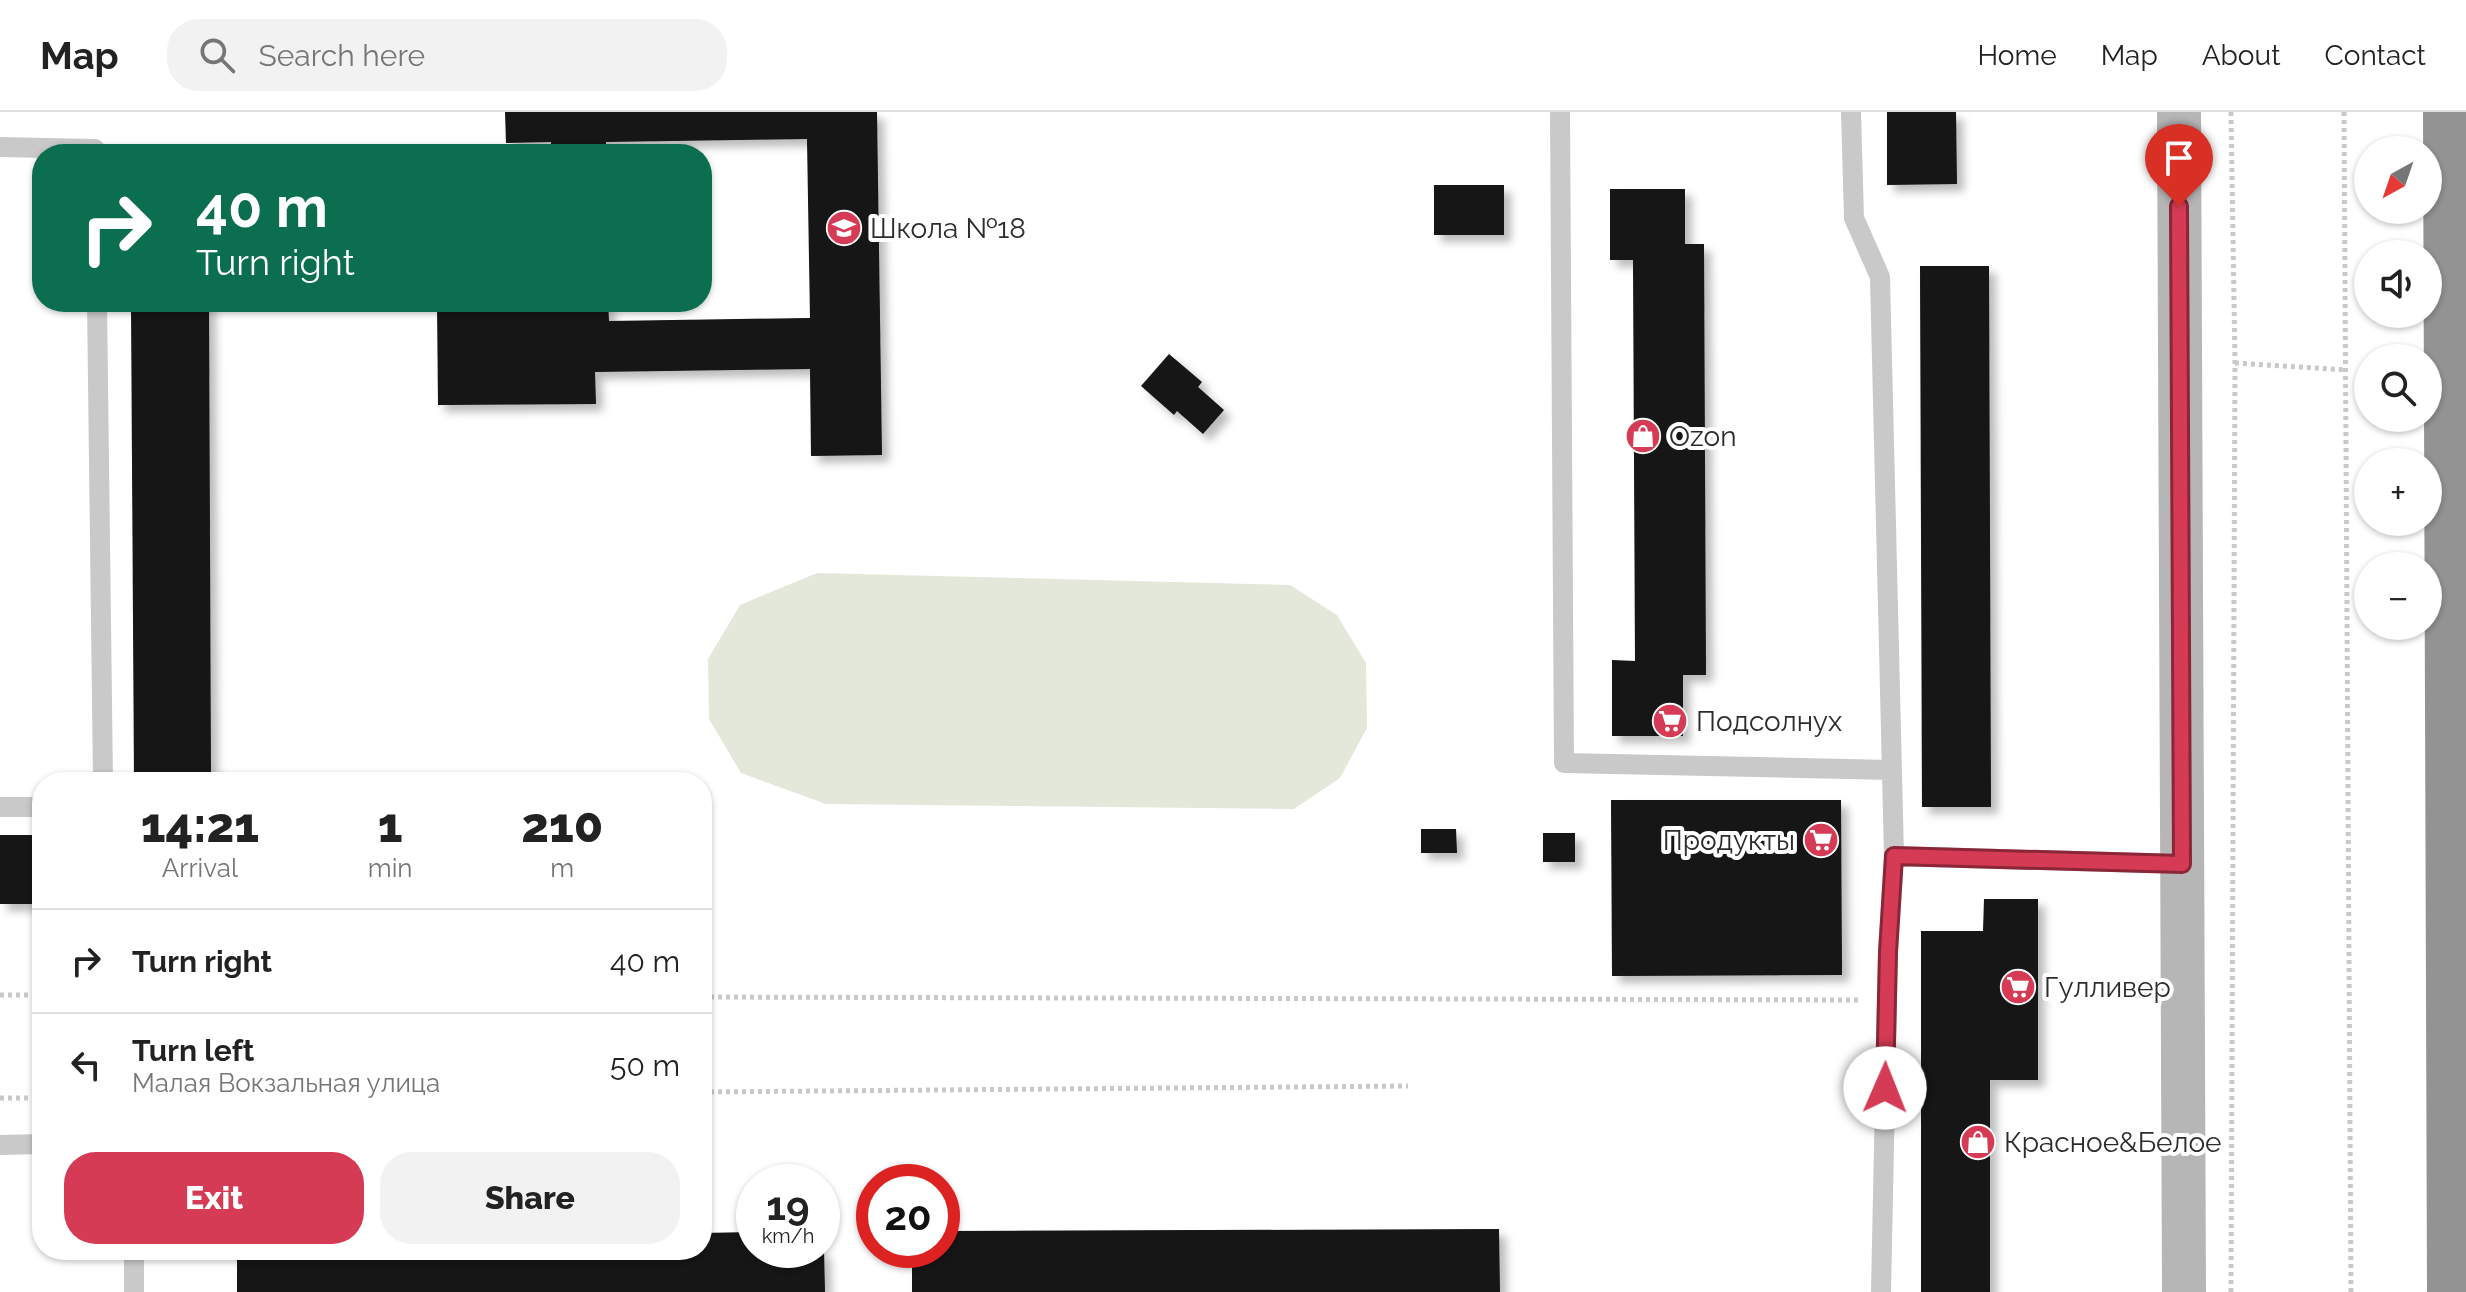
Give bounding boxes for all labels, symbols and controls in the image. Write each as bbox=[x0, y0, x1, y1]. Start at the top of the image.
search box bbox=[167, 19, 727, 91]
text: Map bbox=[40, 33, 119, 78]
icon: search bbox=[195, 33, 239, 77]
text: Search here bbox=[259, 38, 425, 73]
text: Home bbox=[1977, 39, 2057, 72]
text: Map bbox=[2101, 39, 2158, 72]
text: About bbox=[2202, 39, 2281, 72]
text: Contact bbox=[2325, 39, 2426, 72]
pin bbox=[2145, 124, 2213, 206]
icon: arrive bbox=[2157, 136, 2201, 180]
north arrow bbox=[2354, 136, 2442, 224]
map controls bbox=[2354, 136, 2442, 640]
text: 40 m bbox=[196, 174, 328, 240]
icon: right bbox=[64, 176, 168, 280]
school or university icon: Школа №18 bbox=[825, 209, 863, 247]
place label: Школа №18 bbox=[870, 212, 1026, 245]
button: sound bbox=[2354, 240, 2442, 328]
text: Turn right bbox=[196, 241, 355, 283]
button: search bbox=[2354, 344, 2442, 432]
shop icon: Ozon bbox=[1624, 417, 1662, 455]
place label: Ozon bbox=[1669, 420, 1736, 453]
button: + bbox=[2354, 448, 2442, 536]
button: − bbox=[2354, 552, 2442, 640]
supermarket icon: Подсолнух bbox=[1651, 702, 1689, 740]
place label: Подсолнух bbox=[1696, 705, 1842, 738]
text: 14:21 bbox=[141, 797, 259, 853]
text: 1 bbox=[378, 797, 403, 853]
text: 210 bbox=[521, 797, 603, 853]
supermarket icon: Продукты bbox=[1802, 821, 1840, 859]
place label: Продукты bbox=[1663, 824, 1795, 857]
text: Arrival bbox=[162, 853, 238, 883]
text: min bbox=[368, 853, 412, 883]
text: m bbox=[550, 853, 574, 883]
icon: right bbox=[64, 939, 108, 983]
text: Turn right bbox=[132, 944, 272, 979]
text: 40 m bbox=[610, 944, 680, 979]
supermarket icon: Гулливер bbox=[1999, 968, 2037, 1006]
place label: Гулливер bbox=[2044, 971, 2171, 1004]
text: Turn left bbox=[132, 1033, 254, 1068]
icon: left bbox=[64, 1043, 108, 1087]
position arrow bbox=[1843, 1046, 1927, 1130]
text: 50 m bbox=[610, 1048, 680, 1083]
text: Малая Вокзальная улица bbox=[132, 1068, 440, 1098]
shop icon: Красное&Белое bbox=[1959, 1123, 1997, 1161]
place label: Красное&Белое bbox=[2004, 1126, 2221, 1159]
button: Exit bbox=[64, 1152, 364, 1244]
button: Share bbox=[380, 1152, 680, 1244]
speed limit sign: 20 bbox=[856, 1164, 960, 1268]
text: 19 bbox=[766, 1182, 810, 1229]
text: km/h bbox=[762, 1224, 814, 1248]

